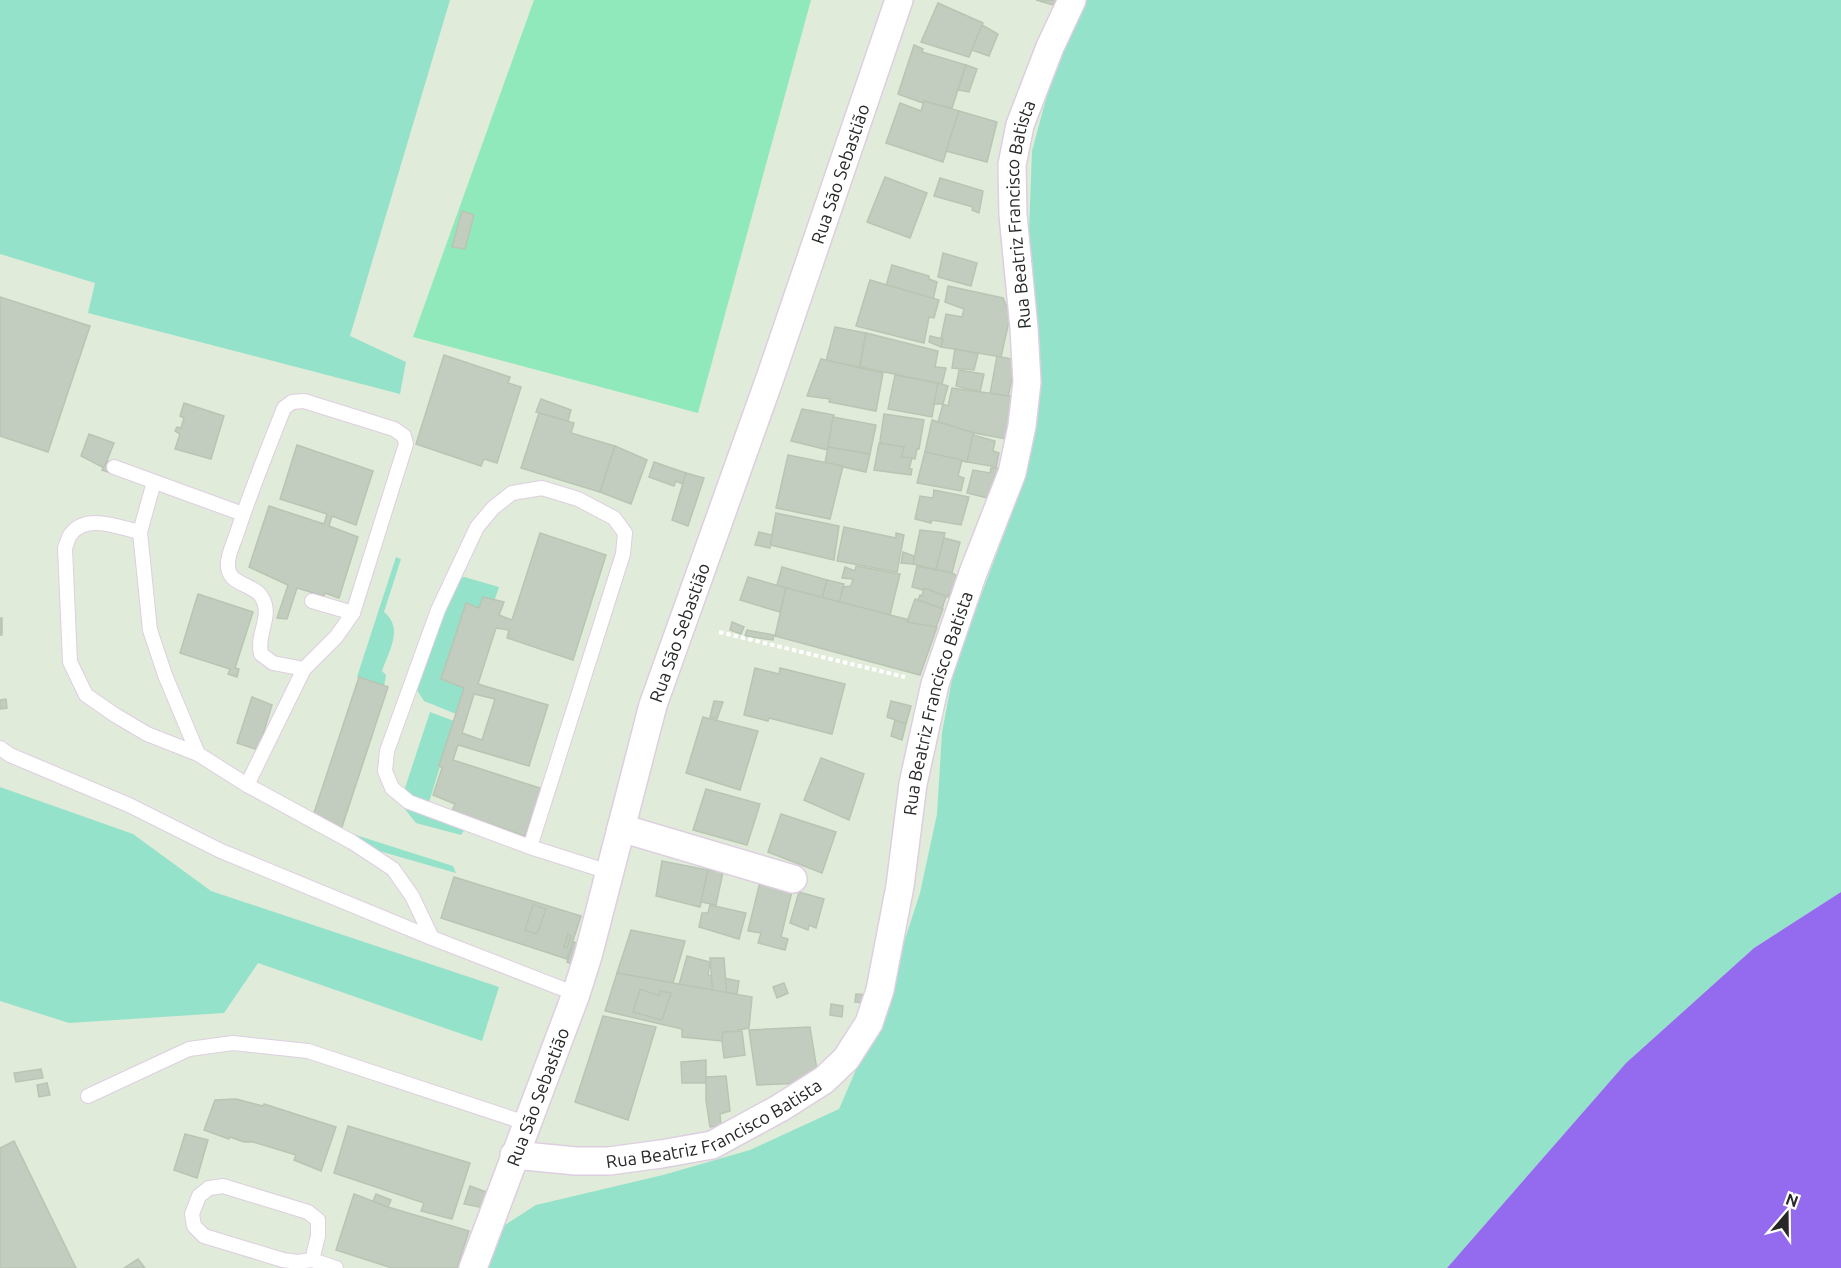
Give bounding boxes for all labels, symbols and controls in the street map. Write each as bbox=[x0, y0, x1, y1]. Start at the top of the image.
street label: Rua Beatriz Francisco Batista bbox=[1001, 97, 1039, 330]
street label: Rua São Sebastião bbox=[807, 101, 873, 246]
street label: Rua São Sebastião bbox=[645, 560, 713, 705]
street label: Rua Beatriz Francisco Batista bbox=[899, 588, 976, 817]
street label: Rua São Sebastião bbox=[502, 1025, 573, 1169]
street label: Rua Beatriz Francisco Batista bbox=[605, 1074, 825, 1171]
north arrow bbox=[1757, 1184, 1817, 1244]
text: N bbox=[1783, 1189, 1801, 1210]

